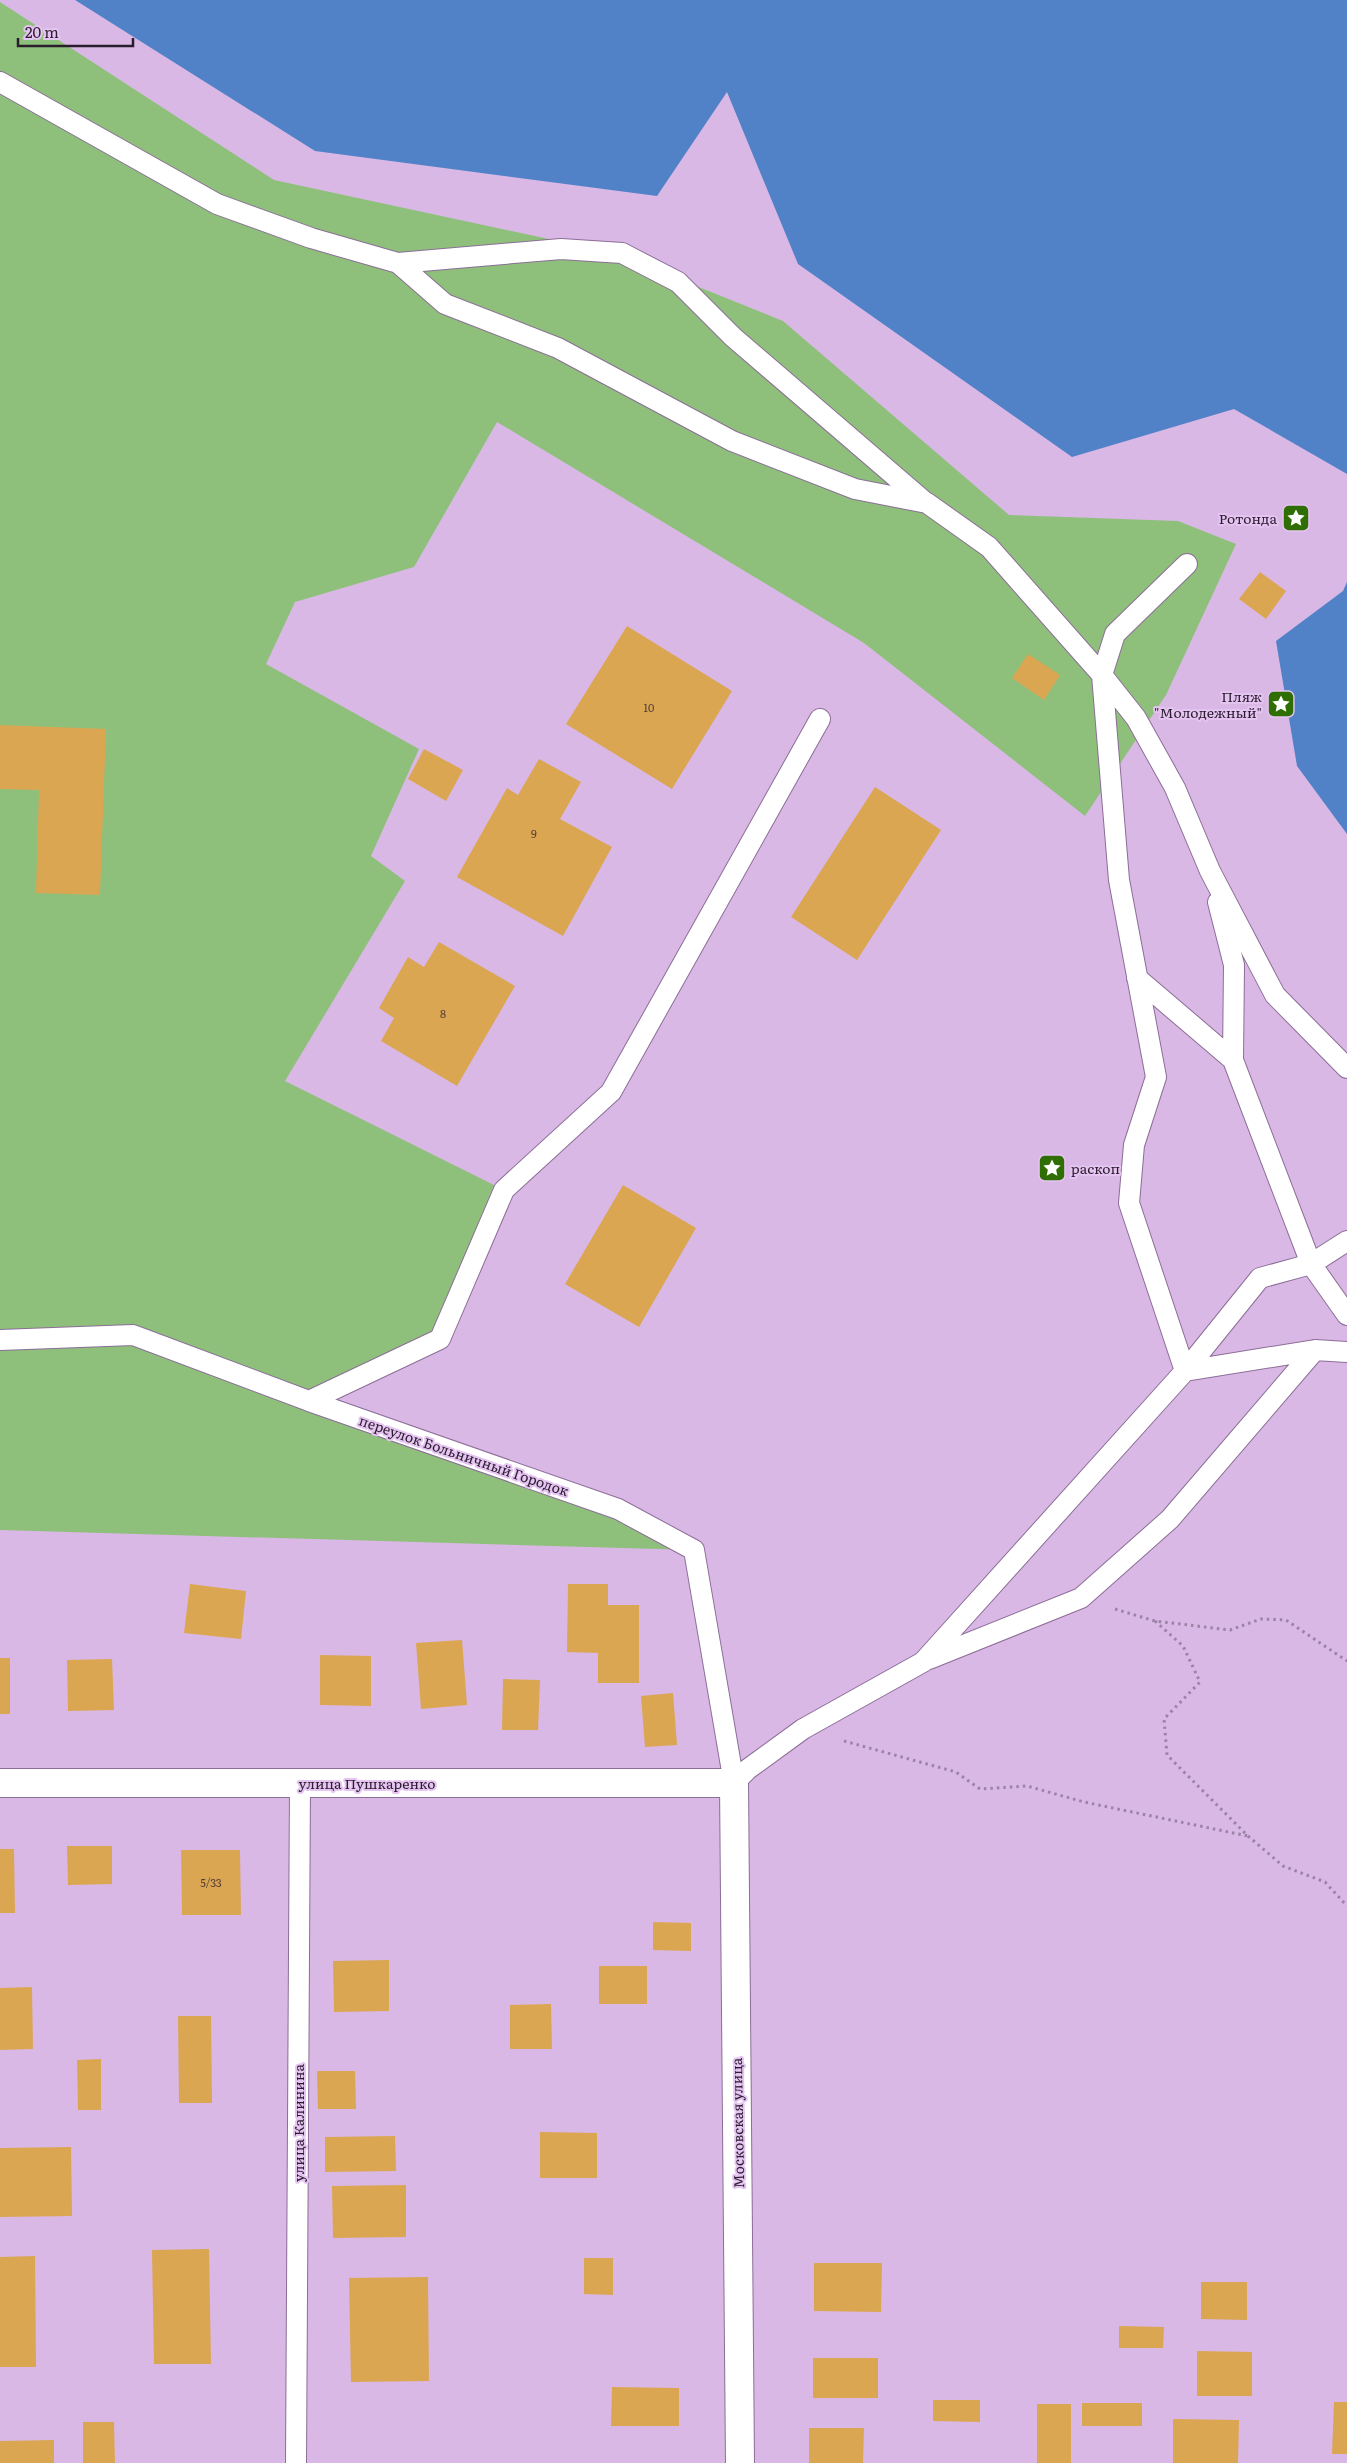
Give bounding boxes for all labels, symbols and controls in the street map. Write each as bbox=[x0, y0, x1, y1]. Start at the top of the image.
scale bar bbox=[18, 15, 132, 47]
text: 20 m bbox=[25, 20, 59, 43]
place icon: Ротонда bbox=[1281, 503, 1311, 533]
place label: Ротонда bbox=[1219, 508, 1277, 528]
place label: Пляж "Молодежный" bbox=[1154, 686, 1262, 722]
place icon: Пляж "Молодежный" bbox=[1266, 689, 1296, 719]
house number: 10 bbox=[644, 699, 654, 715]
house number: 9 bbox=[531, 825, 537, 841]
house number: 8 bbox=[440, 1005, 446, 1021]
place icon: раскоп bbox=[1037, 1153, 1067, 1183]
place label: раскоп bbox=[1071, 1158, 1120, 1178]
street label: переулок Больничный Городок bbox=[357, 1410, 572, 1501]
street label: улица Пушкаренко bbox=[299, 1773, 435, 1793]
house number: 5/33 bbox=[200, 1874, 222, 1890]
street label: Московская улица bbox=[726, 2057, 748, 2188]
street label: улица Калинина bbox=[288, 2064, 308, 2182]

